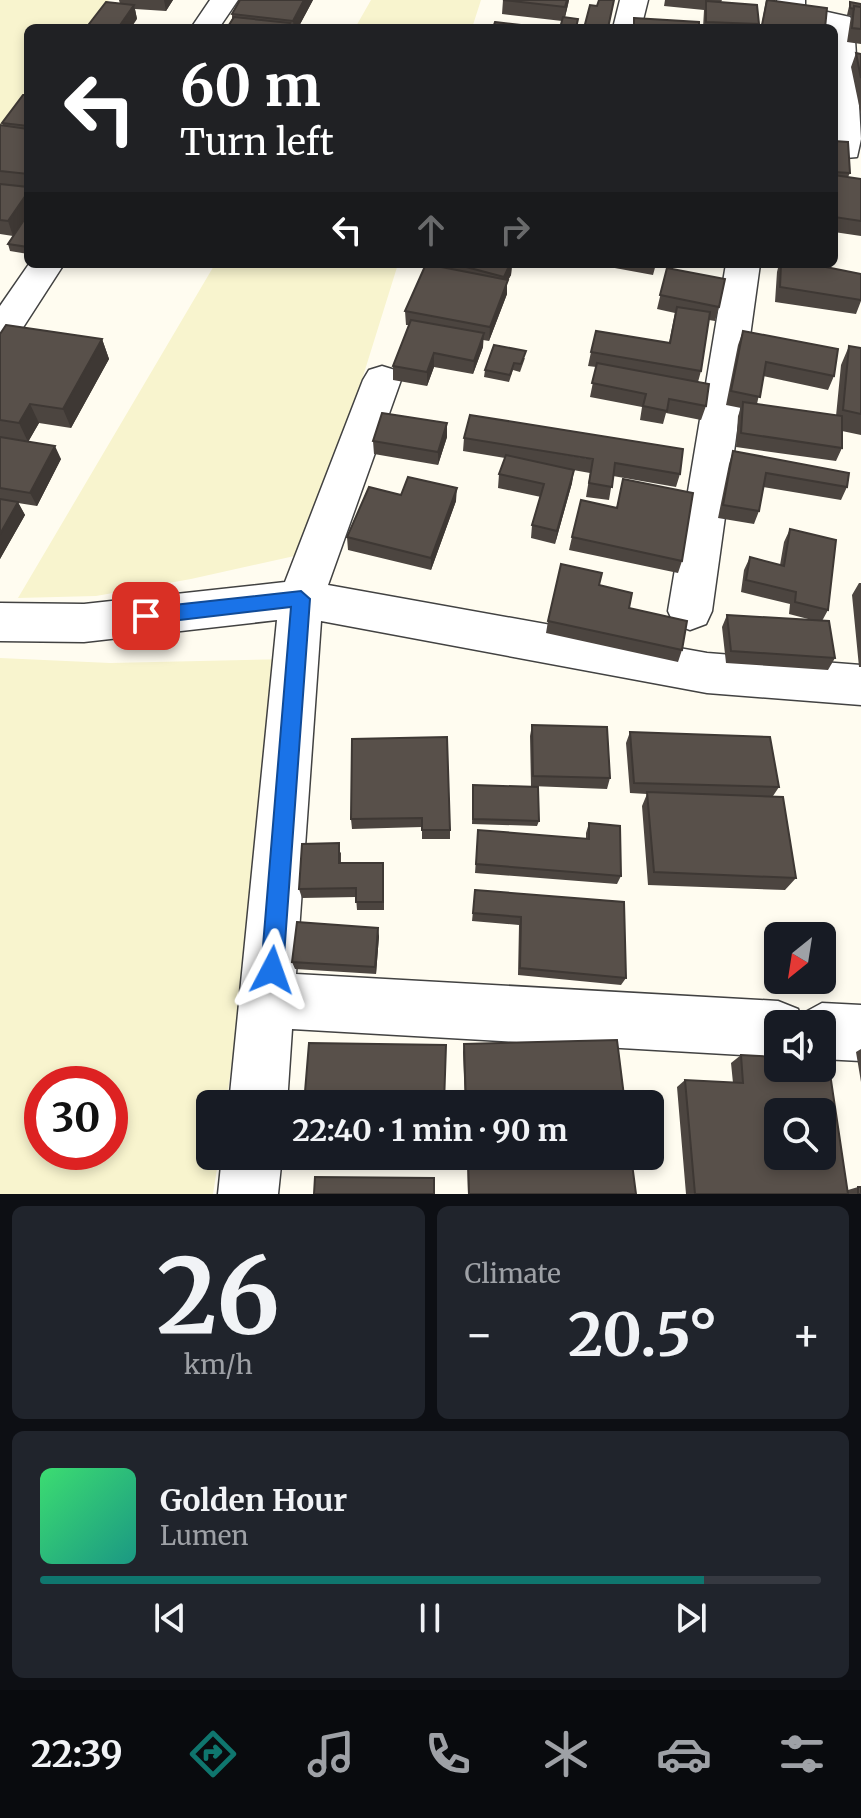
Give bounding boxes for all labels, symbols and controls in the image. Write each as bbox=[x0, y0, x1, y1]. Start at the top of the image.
text: 60 m bbox=[180, 51, 321, 121]
icon: left bbox=[48, 56, 152, 160]
text: Turn left bbox=[180, 120, 334, 165]
icon: left bbox=[325, 208, 369, 252]
icon: ahead bbox=[409, 208, 453, 252]
icon: right bbox=[493, 208, 537, 252]
pin bbox=[112, 582, 180, 650]
icon: arrive bbox=[124, 594, 168, 638]
north arrow bbox=[764, 922, 836, 994]
map controls bbox=[764, 922, 836, 1170]
position arrow bbox=[230, 928, 314, 1012]
button: sound bbox=[764, 1010, 836, 1082]
speed limit sign: 30 bbox=[24, 1066, 128, 1170]
button: search bbox=[764, 1098, 836, 1170]
text: 22:40 · 1 min · 90 m bbox=[292, 1111, 568, 1149]
text: 26 bbox=[157, 1231, 280, 1361]
text: Climate bbox=[465, 1257, 561, 1290]
text: 20.5° bbox=[568, 1297, 718, 1372]
text: − bbox=[465, 1307, 494, 1362]
text: + bbox=[792, 1307, 821, 1362]
text: km/h bbox=[184, 1348, 253, 1381]
text: Golden Hour bbox=[160, 1481, 347, 1519]
text: Lumen bbox=[160, 1519, 249, 1552]
icon: previous bbox=[148, 1596, 192, 1640]
icon: pause bbox=[408, 1596, 452, 1640]
icon: next bbox=[669, 1596, 713, 1640]
icon: directions bbox=[185, 1726, 241, 1782]
icon: music bbox=[303, 1726, 359, 1782]
icon: phone bbox=[420, 1726, 476, 1782]
icon: climate bbox=[538, 1726, 594, 1782]
icon: car bbox=[656, 1726, 712, 1782]
icon: filters bbox=[774, 1726, 830, 1782]
text: 22:39 bbox=[31, 1732, 123, 1777]

